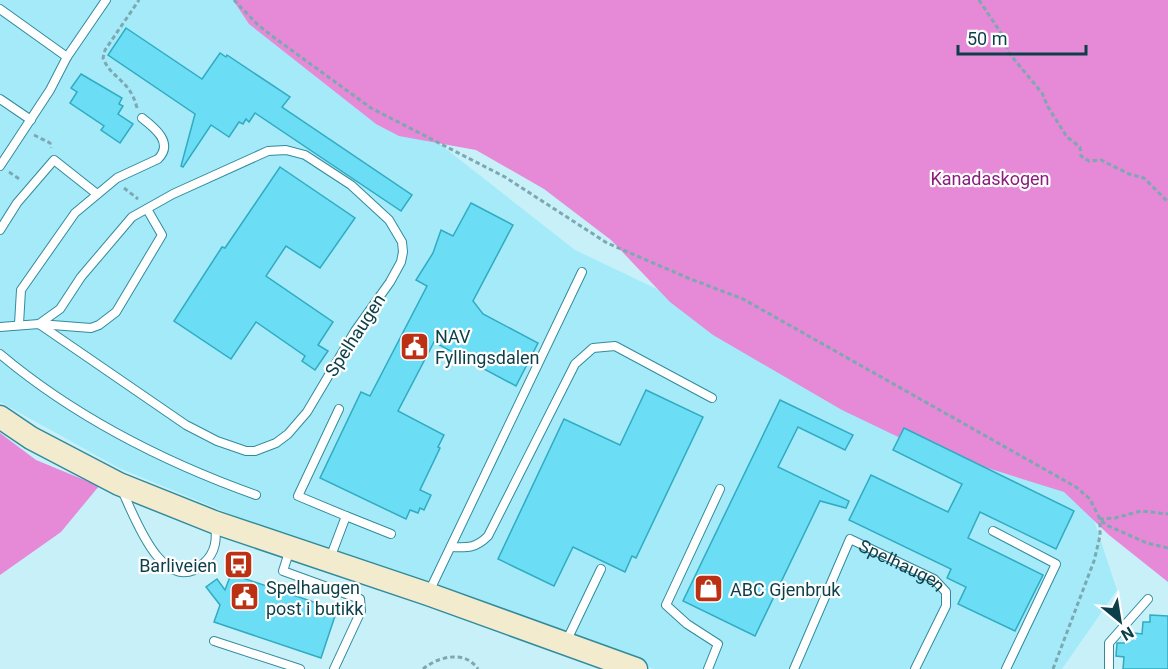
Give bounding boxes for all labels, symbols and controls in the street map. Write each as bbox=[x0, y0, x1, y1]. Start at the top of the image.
scale bar bbox=[958, 18, 1086, 56]
text: 50 m bbox=[967, 28, 1007, 49]
park label: Kanadaskogen bbox=[930, 168, 1050, 189]
street label: Spelhaugen bbox=[321, 290, 389, 380]
place label: NAV Fyllingsdalen bbox=[435, 326, 540, 368]
public building icon: NAV Fyllingsdalen bbox=[398, 330, 430, 362]
street label: Spelhaugen bbox=[856, 534, 950, 595]
bus stop icon: Barliveien bbox=[222, 549, 254, 581]
place label: Barliveien bbox=[139, 555, 217, 576]
shop icon: ABC Gjenbruk bbox=[693, 573, 725, 605]
place label: Spelhaugen post i butikk bbox=[266, 577, 364, 619]
place label: ABC Gjenbruk bbox=[730, 579, 841, 600]
public building icon: Spelhaugen post i butikk bbox=[229, 581, 261, 613]
north arrow bbox=[1090, 591, 1150, 651]
text: N bbox=[1118, 623, 1137, 645]

